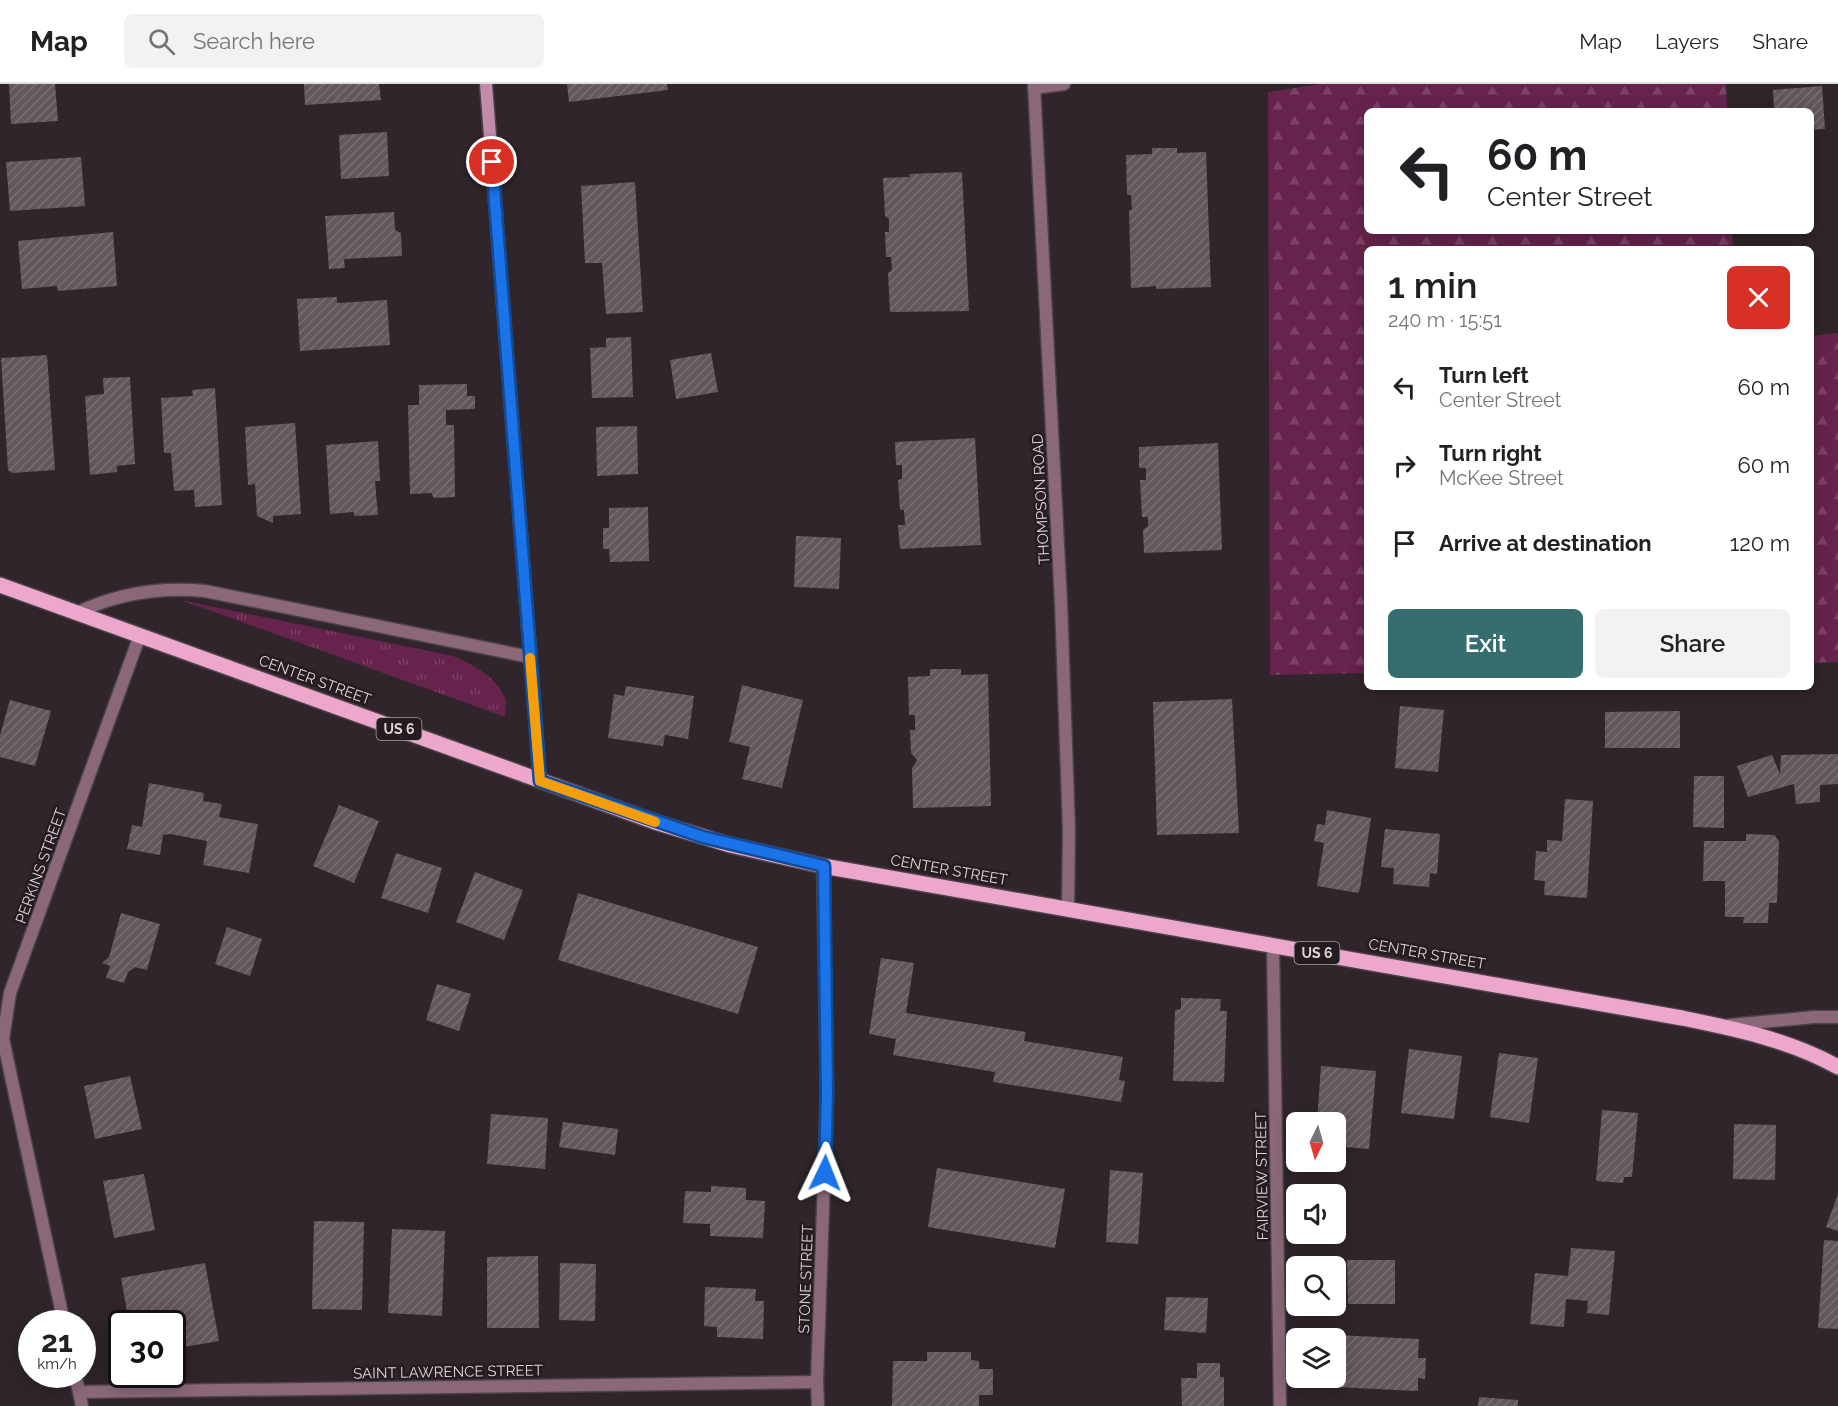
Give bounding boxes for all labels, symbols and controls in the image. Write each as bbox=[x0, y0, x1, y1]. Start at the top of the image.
search box bbox=[124, 14, 544, 68]
text: Map bbox=[30, 25, 88, 58]
icon: search bbox=[145, 25, 178, 58]
text: Search here bbox=[193, 28, 315, 54]
text: Map bbox=[1579, 29, 1622, 54]
text: Layers bbox=[1655, 29, 1719, 54]
text: Share bbox=[1752, 29, 1808, 54]
text: 60 m bbox=[1487, 131, 1587, 180]
icon: left bbox=[1388, 132, 1466, 210]
pin bbox=[466, 136, 517, 187]
icon: arrive bbox=[475, 145, 508, 178]
text: Center Street bbox=[1487, 181, 1652, 212]
text: 1 min bbox=[1388, 264, 1477, 306]
button: close bbox=[1727, 266, 1790, 329]
text: 240 m · 15:51 bbox=[1388, 308, 1502, 332]
text: Turn left bbox=[1439, 362, 1529, 388]
icon: left bbox=[1388, 371, 1421, 404]
text: 60 m bbox=[1737, 374, 1790, 400]
text: Center Street bbox=[1439, 388, 1561, 412]
street label: THOMPSON ROAD bbox=[1029, 433, 1053, 565]
text: Turn right bbox=[1439, 440, 1542, 466]
icon: right bbox=[1388, 449, 1421, 482]
text: 60 m bbox=[1737, 452, 1790, 478]
text: McKee Street bbox=[1439, 466, 1564, 490]
icon: arrive bbox=[1388, 527, 1421, 560]
text: Arrive at destination bbox=[1439, 530, 1652, 556]
text: 120 m bbox=[1730, 530, 1790, 556]
button: Exit bbox=[1388, 609, 1583, 678]
button: Share bbox=[1595, 609, 1790, 678]
street label: CENTER STREET bbox=[256, 651, 374, 709]
road number: US 6 bbox=[376, 718, 422, 740]
street label: PERKINS STREET bbox=[12, 806, 70, 926]
street label: CENTER STREET bbox=[889, 851, 1009, 889]
street label: CENTER STREET bbox=[1367, 935, 1487, 973]
road number: US 6 bbox=[1294, 942, 1340, 964]
street label: FAIRVIEW STREET bbox=[1252, 1111, 1272, 1241]
north arrow bbox=[1286, 1112, 1346, 1172]
map controls bbox=[1286, 1112, 1346, 1388]
position arrow bbox=[793, 1141, 857, 1205]
button: sound bbox=[1286, 1184, 1346, 1244]
street label: STONE STREET bbox=[795, 1224, 817, 1334]
button: search bbox=[1286, 1256, 1346, 1316]
speed limit sign: 30 bbox=[108, 1310, 186, 1388]
text: 21 bbox=[41, 1324, 73, 1359]
button: layers bbox=[1286, 1328, 1346, 1388]
text: km/h bbox=[37, 1355, 77, 1373]
street label: SAINT LAWRENCE STREET bbox=[353, 1361, 543, 1383]

